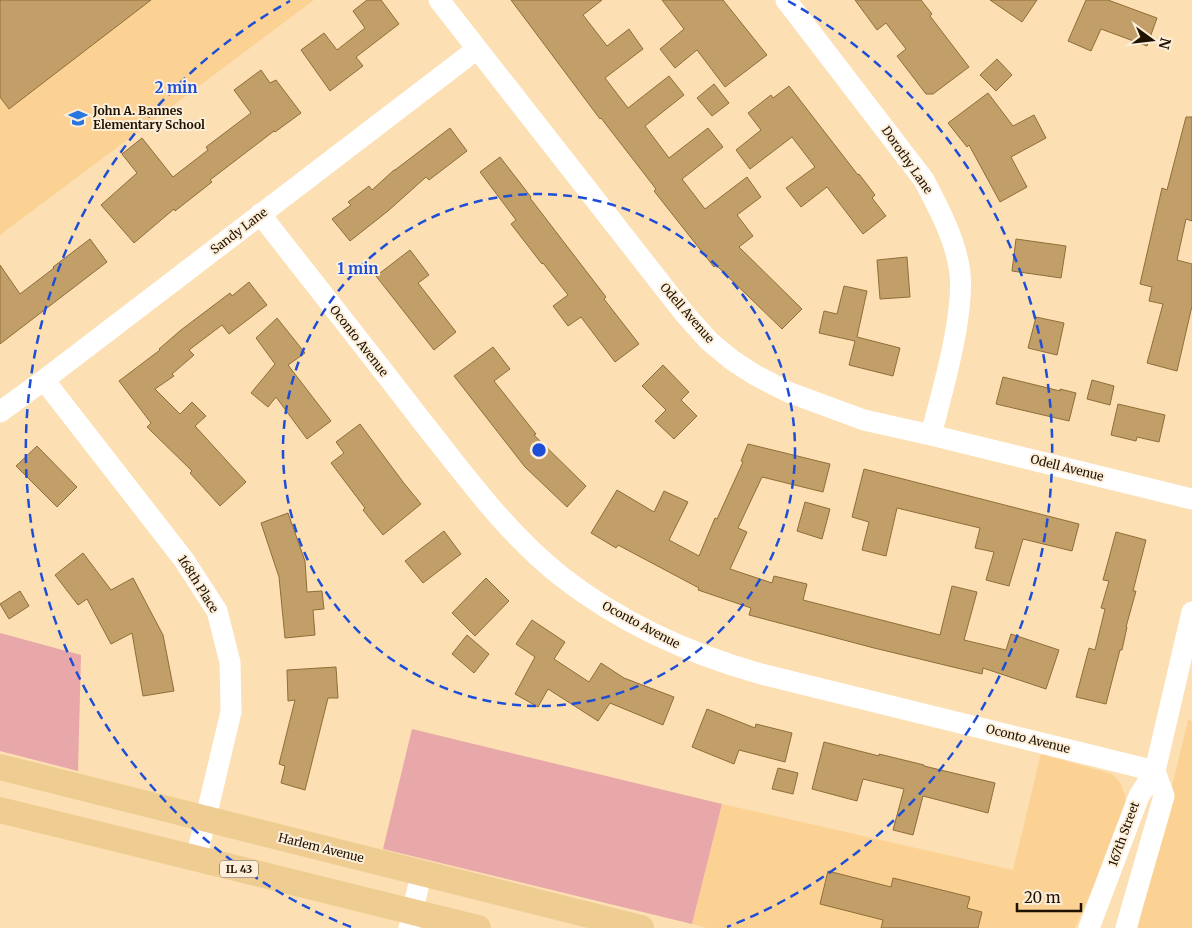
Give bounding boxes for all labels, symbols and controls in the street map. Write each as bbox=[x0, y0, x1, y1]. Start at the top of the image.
north arrow bbox=[1127, 15, 1177, 65]
text: N bbox=[1154, 36, 1175, 51]
text: 2 min bbox=[155, 78, 197, 97]
place label: John A. Bannes Elementary School bbox=[92, 103, 205, 132]
school or university icon: John A. Bannes Elementary School bbox=[67, 107, 89, 129]
street label: Dorothy Lane bbox=[879, 123, 936, 196]
street label: Sandy Lane bbox=[207, 204, 270, 257]
text: 1 min bbox=[338, 259, 378, 278]
street label: Odell Avenue bbox=[657, 280, 718, 346]
street label: Oconto Avenue bbox=[327, 302, 392, 379]
centre of rings bbox=[530, 441, 548, 459]
street label: Odell Avenue bbox=[1029, 451, 1105, 484]
street label: 168th Place bbox=[175, 552, 222, 615]
street label: Oconto Avenue bbox=[600, 598, 683, 651]
street label: Oconto Avenue bbox=[985, 721, 1072, 756]
street label: 167th Street bbox=[1105, 799, 1142, 868]
street label: Harlem Avenue bbox=[277, 830, 366, 865]
road number: IL 43 bbox=[220, 861, 258, 878]
scale bar bbox=[1017, 880, 1081, 912]
text: 20 m bbox=[1024, 888, 1061, 907]

